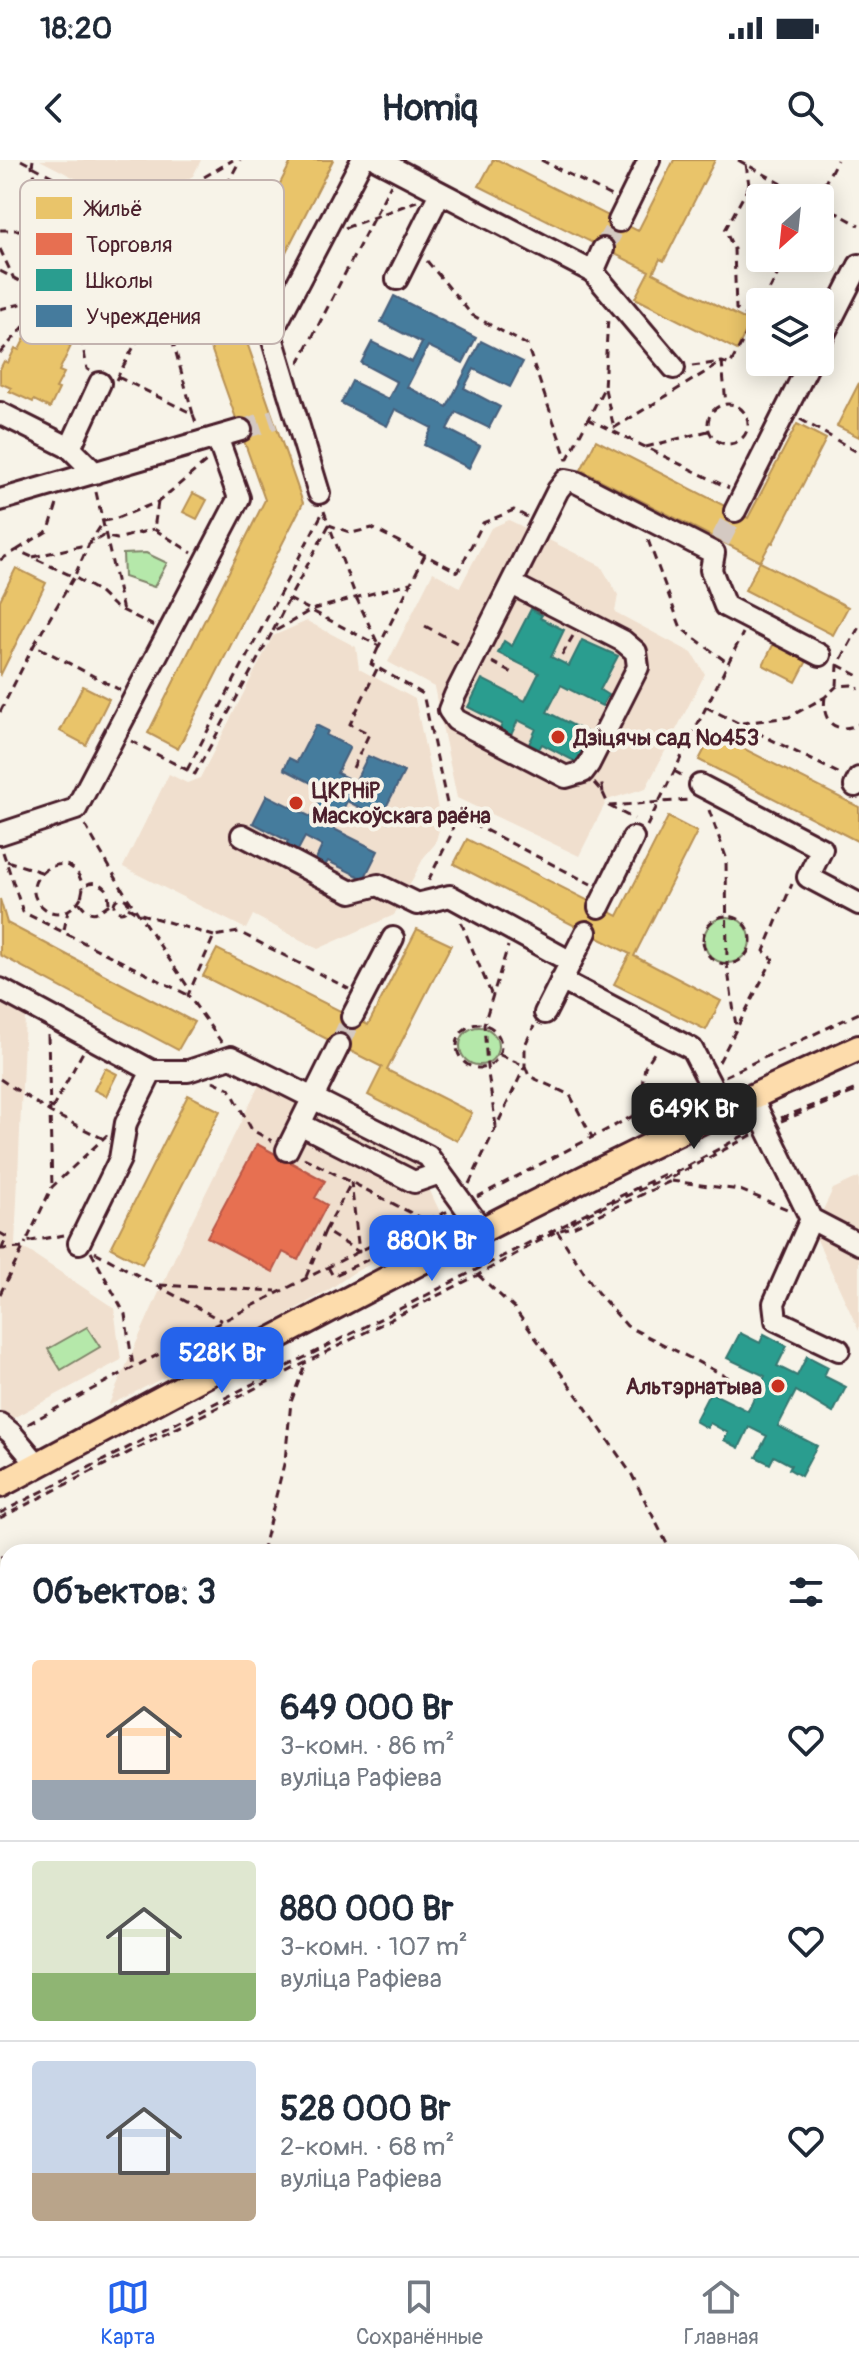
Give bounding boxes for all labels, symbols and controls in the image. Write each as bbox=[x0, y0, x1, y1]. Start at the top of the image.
text: 18:20 bbox=[40, 10, 112, 47]
icon: back bbox=[32, 86, 76, 130]
text: Homiq bbox=[381, 86, 478, 131]
icon: search bbox=[783, 86, 827, 130]
legend bbox=[20, 180, 284, 344]
north arrow bbox=[746, 184, 834, 272]
map controls bbox=[746, 184, 834, 376]
text: Жильё bbox=[83, 195, 143, 223]
text: Торговля bbox=[86, 231, 172, 259]
text: Школы bbox=[86, 267, 153, 295]
button: layers bbox=[746, 288, 834, 376]
text: Учреждения bbox=[86, 303, 201, 331]
place label: Дзіцячы сад №453 bbox=[572, 724, 759, 752]
marker: Дзіцячы сад №453 bbox=[549, 728, 567, 746]
place label: ЦКРНіР Маскоўскага раёна bbox=[312, 777, 491, 830]
marker: ЦКРНіР Маскоўскага раёна bbox=[287, 794, 305, 812]
pin: 649K Br bbox=[620, 1083, 768, 1151]
text: 649K Br bbox=[650, 1093, 738, 1125]
pin: 880K Br bbox=[358, 1215, 506, 1283]
text: 880K Br bbox=[387, 1225, 477, 1257]
pin: 528K Br bbox=[148, 1327, 296, 1395]
text: 528K Br bbox=[178, 1337, 266, 1369]
place label: Альтэрнатыва bbox=[625, 1373, 762, 1401]
marker: Альтэрнатыва bbox=[769, 1377, 787, 1395]
icon: filters bbox=[784, 1570, 828, 1614]
text: Объектов: 3 bbox=[32, 1571, 216, 1614]
text: 649 000 Br bbox=[280, 1687, 453, 1730]
icon: home bbox=[96, 1692, 192, 1788]
icon: heart bbox=[784, 1718, 828, 1762]
text: 3-комн. · 86 m² bbox=[280, 1730, 454, 1762]
text: вуліца Рафіева bbox=[280, 1762, 442, 1794]
text: 880 000 Br bbox=[280, 1888, 453, 1931]
icon: home bbox=[96, 1893, 192, 1989]
icon: heart bbox=[784, 1919, 828, 1963]
text: 3-комн. · 107 m² bbox=[280, 1931, 468, 1963]
text: вуліца Рафіева bbox=[280, 1963, 442, 1995]
text: 528 000 Br bbox=[280, 2088, 450, 2131]
icon: home bbox=[96, 2093, 192, 2189]
icon: heart bbox=[784, 2119, 828, 2163]
text: 2-комн. · 68 m² bbox=[280, 2131, 454, 2163]
text: вуліца Рафіева bbox=[280, 2163, 442, 2195]
tab: Карта bbox=[100, 2275, 155, 2351]
tab: Сохранённые bbox=[356, 2275, 483, 2351]
tab: Главная bbox=[684, 2275, 758, 2351]

